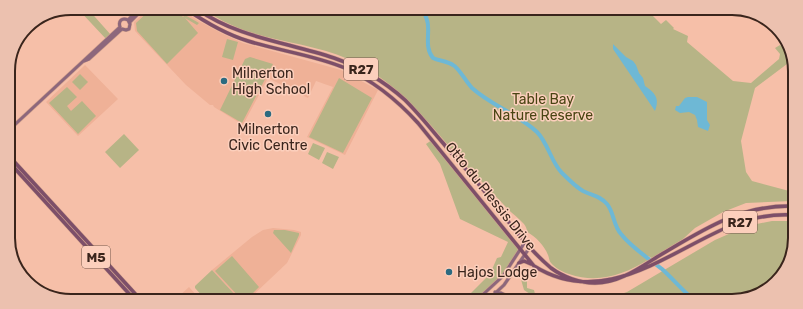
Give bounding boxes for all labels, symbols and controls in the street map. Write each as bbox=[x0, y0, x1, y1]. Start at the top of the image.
road number: R27 bbox=[344, 58, 378, 80]
place label: Milnerton High School bbox=[232, 65, 310, 98]
marker: Milnerton High School bbox=[219, 76, 229, 86]
park label: Table Bay Nature Reserve bbox=[493, 91, 593, 124]
marker: Milnerton Civic Centre bbox=[263, 109, 273, 119]
place label: Milnerton Civic Centre bbox=[228, 121, 308, 154]
street label: Otto du Plessis Drive bbox=[442, 139, 540, 254]
road number: R27 bbox=[723, 211, 757, 233]
road number: M5 bbox=[82, 246, 110, 268]
place label: Hajos Lodge bbox=[457, 264, 537, 281]
marker: Hajos Lodge bbox=[444, 267, 454, 277]

